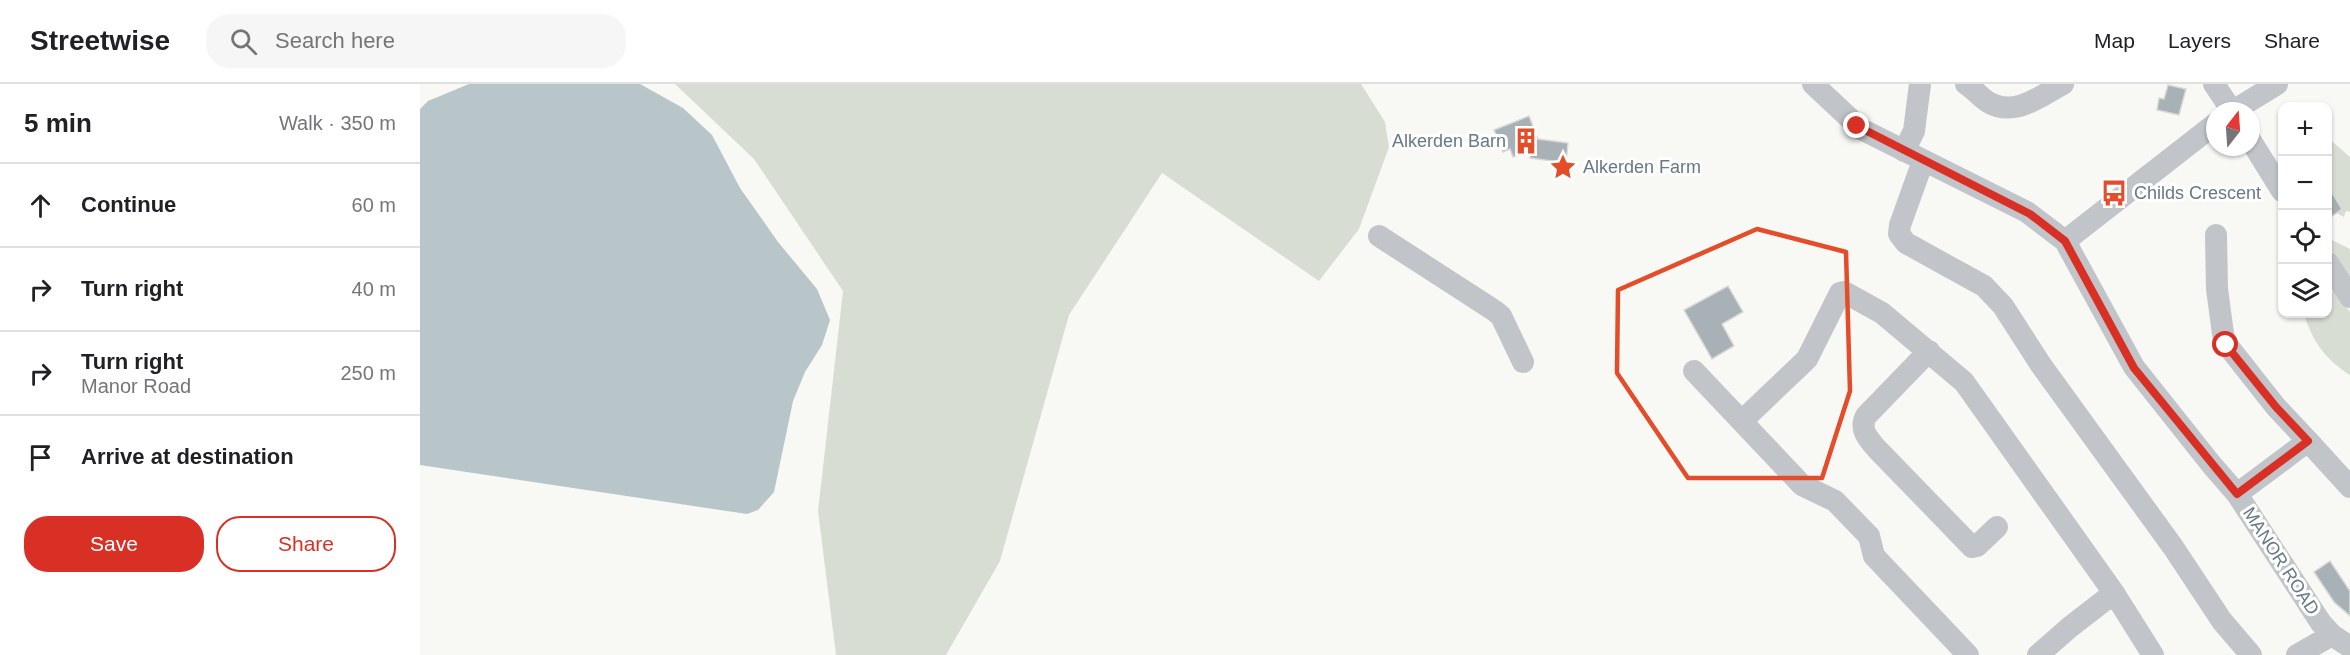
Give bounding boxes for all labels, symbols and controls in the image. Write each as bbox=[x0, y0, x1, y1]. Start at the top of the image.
search box bbox=[206, 14, 626, 68]
text: Streetwise bbox=[30, 25, 170, 56]
icon: search bbox=[227, 25, 260, 58]
text: Search here bbox=[275, 28, 395, 53]
text: Map bbox=[2094, 29, 2135, 52]
text: Layers bbox=[2168, 29, 2231, 52]
text: Share bbox=[2264, 29, 2320, 52]
north arrow bbox=[2206, 102, 2260, 156]
map controls bbox=[2278, 102, 2332, 318]
button: + bbox=[2278, 102, 2332, 156]
text: 5 min bbox=[24, 108, 92, 138]
text: Walk · 350 m bbox=[279, 112, 396, 134]
route end bbox=[1843, 112, 1869, 138]
building icon: Alkerden Barn bbox=[1511, 126, 1541, 156]
place label: Alkerden Barn bbox=[1392, 131, 1506, 151]
place icon: Alkerden Farm bbox=[1548, 152, 1578, 182]
button: − bbox=[2278, 156, 2332, 210]
place label: Alkerden Farm bbox=[1583, 157, 1701, 177]
bus stop icon: Childs Crescent bbox=[2099, 178, 2129, 208]
place label: Childs Crescent bbox=[2134, 183, 2261, 203]
icon: ahead bbox=[24, 189, 57, 222]
text: Continue bbox=[81, 192, 176, 217]
text: 60 m bbox=[352, 194, 396, 216]
button: locate bbox=[2278, 210, 2332, 264]
button: layers bbox=[2278, 264, 2332, 318]
icon: right bbox=[24, 273, 57, 306]
text: Turn right bbox=[81, 276, 183, 301]
text: 40 m bbox=[352, 278, 396, 300]
route start bbox=[2212, 331, 2238, 357]
text: Turn right bbox=[81, 349, 183, 374]
icon: right bbox=[24, 357, 57, 390]
text: 250 m bbox=[340, 362, 396, 384]
text: Manor Road bbox=[81, 375, 191, 397]
icon: arrive bbox=[24, 441, 57, 474]
text: Arrive at destination bbox=[81, 444, 294, 469]
street label: MANOR ROAD bbox=[2239, 504, 2323, 618]
button: Save bbox=[24, 516, 204, 572]
button: Share bbox=[216, 516, 396, 572]

